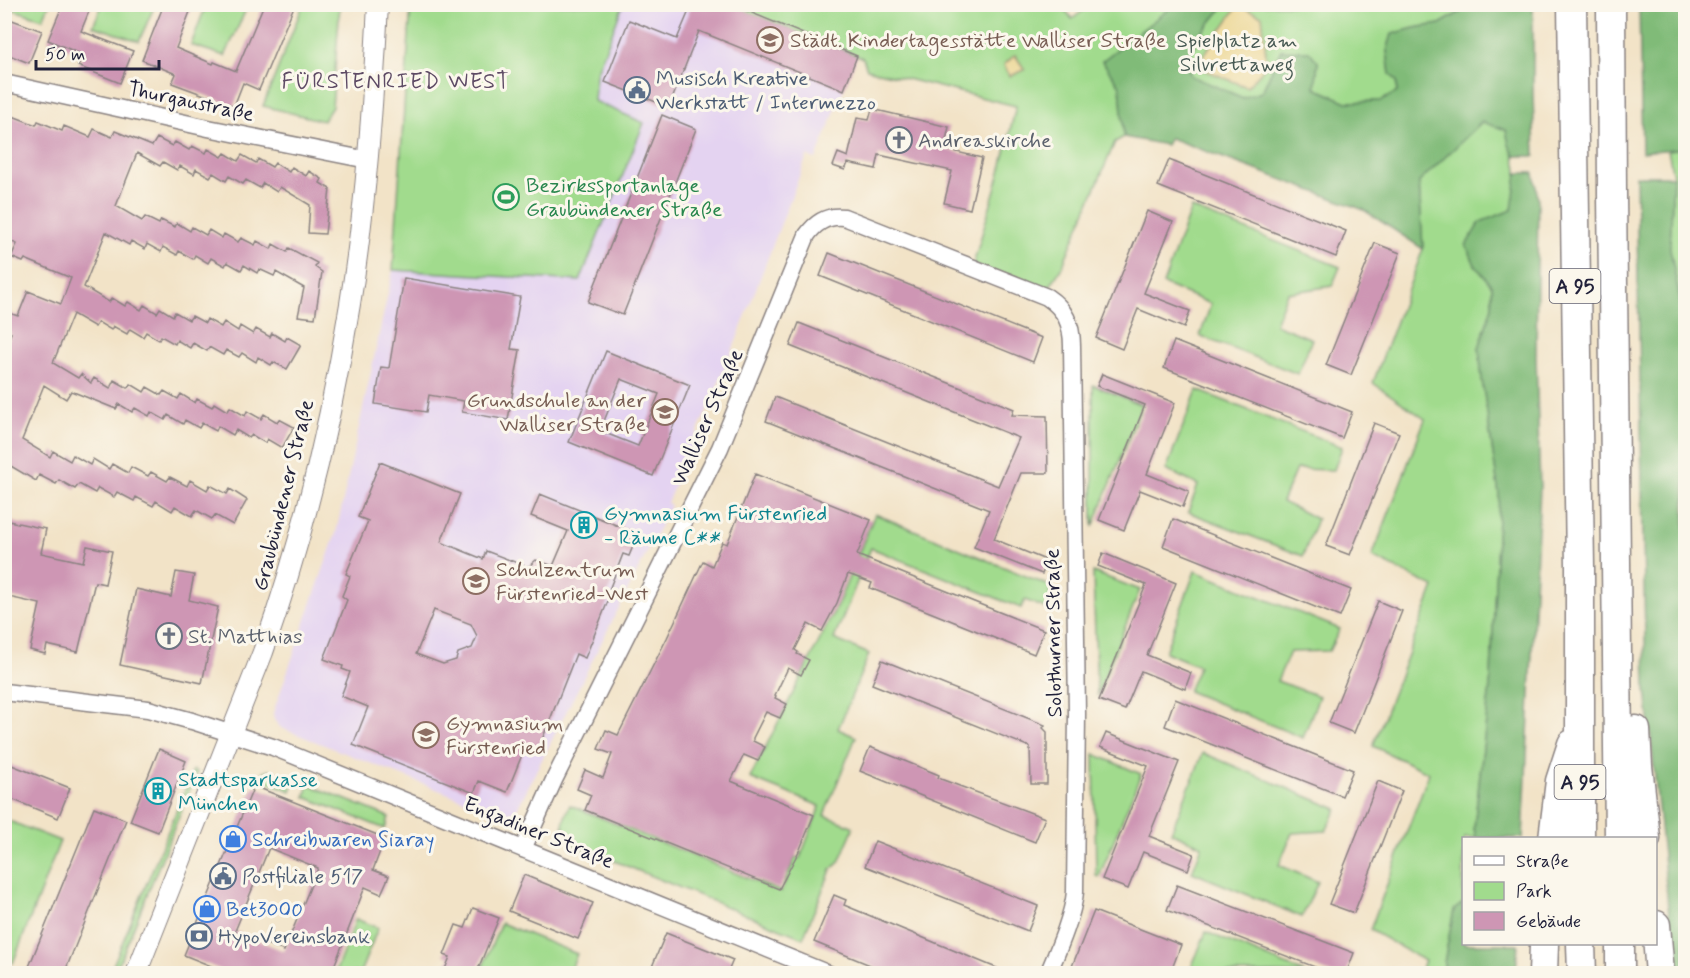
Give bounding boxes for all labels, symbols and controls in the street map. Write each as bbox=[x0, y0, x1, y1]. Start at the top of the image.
school or university icon: Städt. Kindertagesstätte Walliser Straße bbox=[755, 25, 785, 55]
place label: Städt. Kindertagesstätte Walliser Straße bbox=[790, 27, 1166, 56]
park label: Spielplatz am Silvrettaweg bbox=[1176, 27, 1298, 81]
scale bar bbox=[36, 33, 159, 71]
text: 50 m bbox=[45, 43, 85, 67]
place label: Musisch Kreative Werkstatt / Intermezzo bbox=[656, 65, 876, 117]
district label: FÜRSTENRIED WEST bbox=[282, 68, 510, 96]
street label: Thurgaustraße bbox=[125, 75, 256, 129]
public building icon: Musisch Kreative Werkstatt / Intermezzo bbox=[622, 75, 652, 105]
church icon: Andreaskirche bbox=[884, 125, 914, 155]
place label: Andreaskirche bbox=[918, 127, 1051, 155]
place label: Bezirkssportanlage Graubündener Straße bbox=[526, 172, 722, 224]
sports icon: Bezirkssportanlage Graubündener Straße bbox=[491, 182, 521, 212]
road number: A 95 bbox=[1550, 269, 1600, 303]
street label: Walliser Straße bbox=[665, 345, 751, 490]
place label: Grundschule an der Walliser Straße bbox=[467, 387, 646, 439]
street label: Graubündener Straße bbox=[247, 397, 321, 594]
school or university icon: Grundschule an der Walliser Straße bbox=[650, 397, 680, 427]
place label: Gymnasium Fürstenried - Räume C** bbox=[604, 500, 827, 552]
building icon: Gymnasium Fürstenried - Räume C** bbox=[569, 510, 599, 540]
street label: Solothurner Straße bbox=[1039, 548, 1069, 718]
place label: Schulzentrum Fürstenried-West bbox=[496, 556, 649, 608]
school or university icon: Schulzentrum Fürstenried-West bbox=[461, 566, 491, 596]
church icon: St. Matthias bbox=[154, 621, 184, 651]
place label: St. Matthias bbox=[188, 623, 302, 651]
place label: Gymnasium Fürstenried bbox=[446, 710, 564, 762]
school or university icon: Gymnasium Fürstenried bbox=[411, 720, 441, 750]
road number: A 95 bbox=[1554, 765, 1606, 799]
place label: Stadtsparkasse München bbox=[178, 766, 318, 818]
building icon: Stadtsparkasse München bbox=[143, 776, 173, 806]
street label: Engadiner Straße bbox=[459, 790, 618, 878]
shop icon: Schreibwaren Siaray bbox=[218, 824, 248, 854]
place label: Schreibwaren Siaray bbox=[252, 826, 435, 854]
legend bbox=[1462, 837, 1657, 945]
text: Straße bbox=[1516, 850, 1569, 874]
public building icon: Postfiliale 517 bbox=[208, 861, 238, 891]
place label: Postfiliale 517 bbox=[242, 863, 363, 891]
text: Park bbox=[1516, 880, 1552, 904]
shop icon: Bet3000 bbox=[192, 894, 222, 924]
place label: Bet3000 bbox=[226, 896, 303, 924]
text: Gebäude bbox=[1516, 910, 1581, 934]
bank icon: HypoVereinsbank bbox=[184, 921, 214, 951]
place label: HypoVereinsbank bbox=[218, 923, 370, 951]

